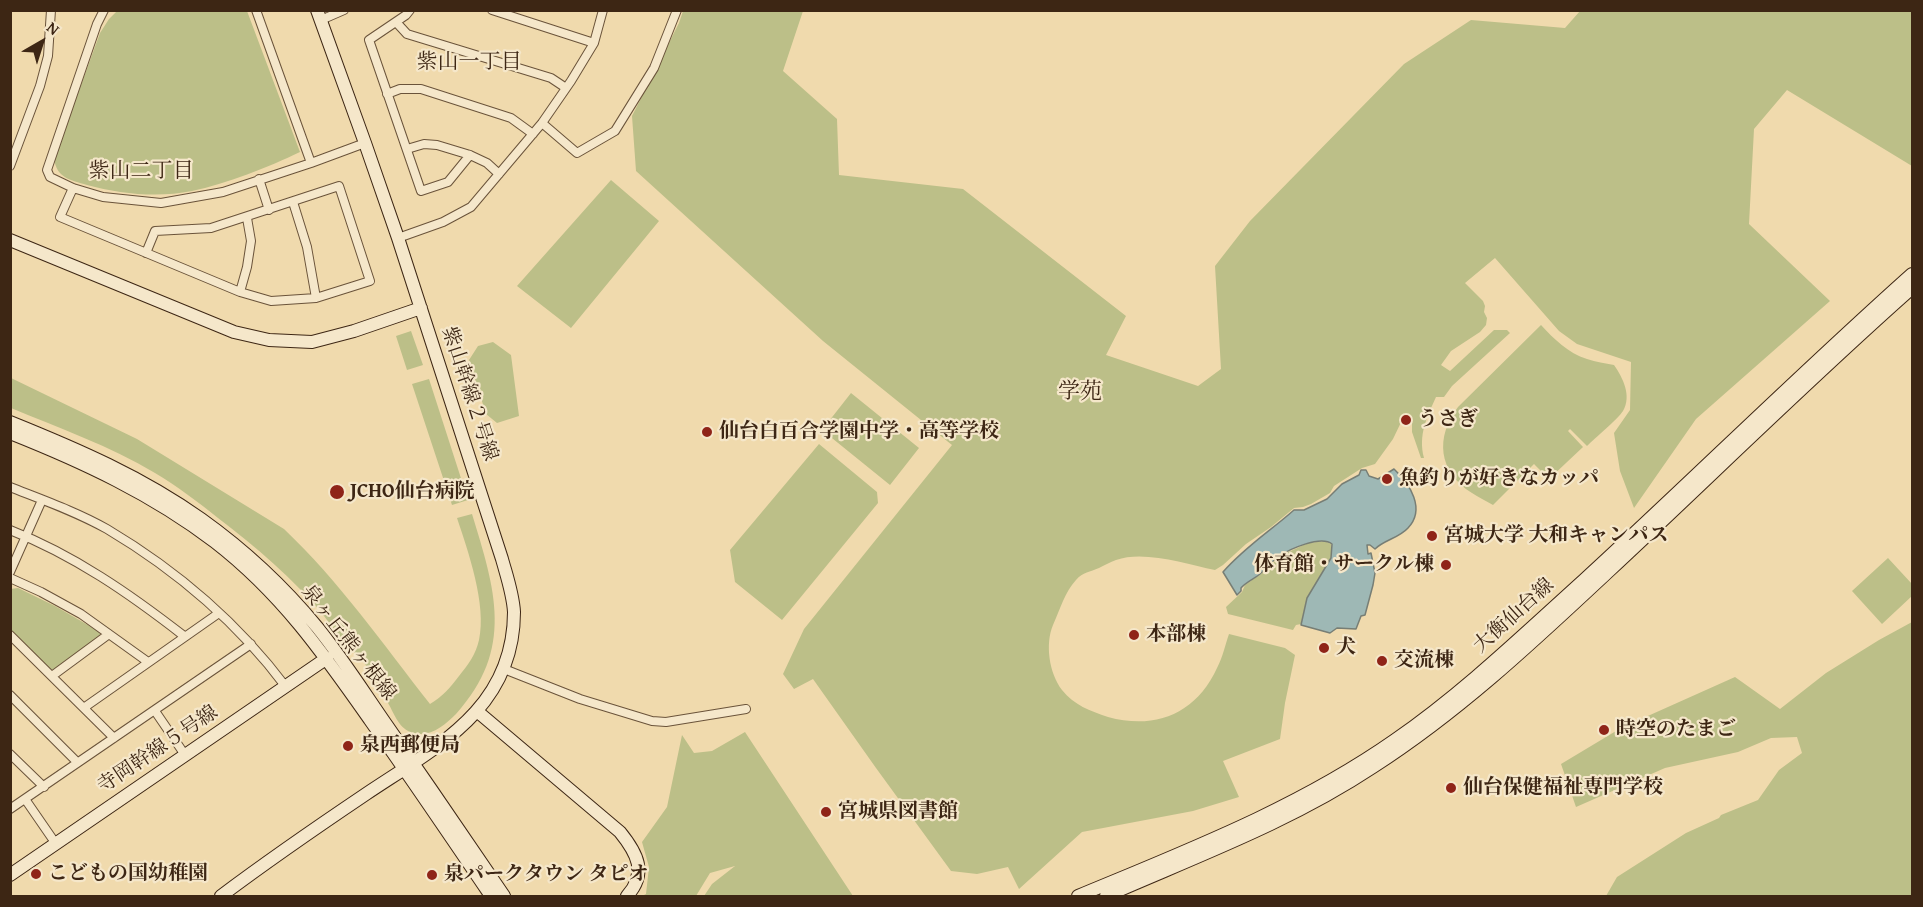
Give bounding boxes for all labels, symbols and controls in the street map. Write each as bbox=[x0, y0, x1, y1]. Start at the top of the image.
north arrow bbox=[12, 12, 72, 72]
text: N bbox=[42, 15, 65, 41]
district label: 紫山一丁目 bbox=[417, 50, 521, 76]
district label: 紫山二丁目 bbox=[89, 159, 193, 185]
street label: 紫山幹線２号線 bbox=[436, 324, 502, 464]
district label: 学苑 bbox=[1058, 379, 1102, 405]
place label: うさぎ bbox=[1418, 408, 1478, 432]
marker: うさぎ bbox=[1399, 413, 1413, 427]
place label: 仙台白百合学園中学・高等学校 bbox=[719, 420, 999, 444]
marker: 仙台白百合学園中学・高等学校 bbox=[700, 425, 714, 439]
place label: 魚釣りが好きなカッパ bbox=[1399, 467, 1599, 491]
marker: 魚釣りが好きなカッパ bbox=[1380, 472, 1394, 486]
place label: JCHO仙台病院 bbox=[350, 480, 475, 504]
marker: JCHO仙台病院 bbox=[328, 483, 346, 501]
place label: 宮城大学 大和キャンパス bbox=[1444, 524, 1668, 548]
marker: 宮城大学 大和キャンパス bbox=[1425, 529, 1439, 543]
place label: 体育館・サークル棟 bbox=[1254, 553, 1434, 577]
marker: 体育館・サークル棟 bbox=[1439, 558, 1453, 572]
street label: 大衡仙台線 bbox=[1469, 574, 1559, 658]
street label: 泉ヶ丘熊ヶ根線 bbox=[295, 580, 401, 706]
place label: 本部棟 bbox=[1146, 623, 1206, 647]
marker: 本部棟 bbox=[1127, 628, 1141, 642]
place label: 犬 bbox=[1336, 636, 1356, 660]
marker: 犬 bbox=[1317, 641, 1331, 655]
place label: 交流棟 bbox=[1394, 649, 1454, 673]
marker: 交流棟 bbox=[1375, 654, 1389, 668]
street label: 寺岡幹線５号線 bbox=[93, 701, 223, 799]
place label: 時空のたまご bbox=[1616, 718, 1736, 742]
marker: 時空のたまご bbox=[1597, 723, 1611, 737]
place label: 泉西郵便局 bbox=[360, 734, 460, 758]
marker: 泉西郵便局 bbox=[341, 739, 355, 753]
place label: 仙台保健福祉専門学校 bbox=[1463, 776, 1663, 800]
marker: 仙台保健福祉専門学校 bbox=[1444, 781, 1458, 795]
place label: 宮城県図書館 bbox=[838, 800, 958, 824]
marker: 宮城県図書館 bbox=[819, 805, 833, 819]
place label: こどもの国幼稚園 bbox=[48, 862, 208, 886]
place label: 泉パークタウン タピオ bbox=[444, 863, 648, 887]
marker: こどもの国幼稚園 bbox=[29, 867, 43, 881]
marker: 泉パークタウン タピオ bbox=[425, 868, 439, 882]

